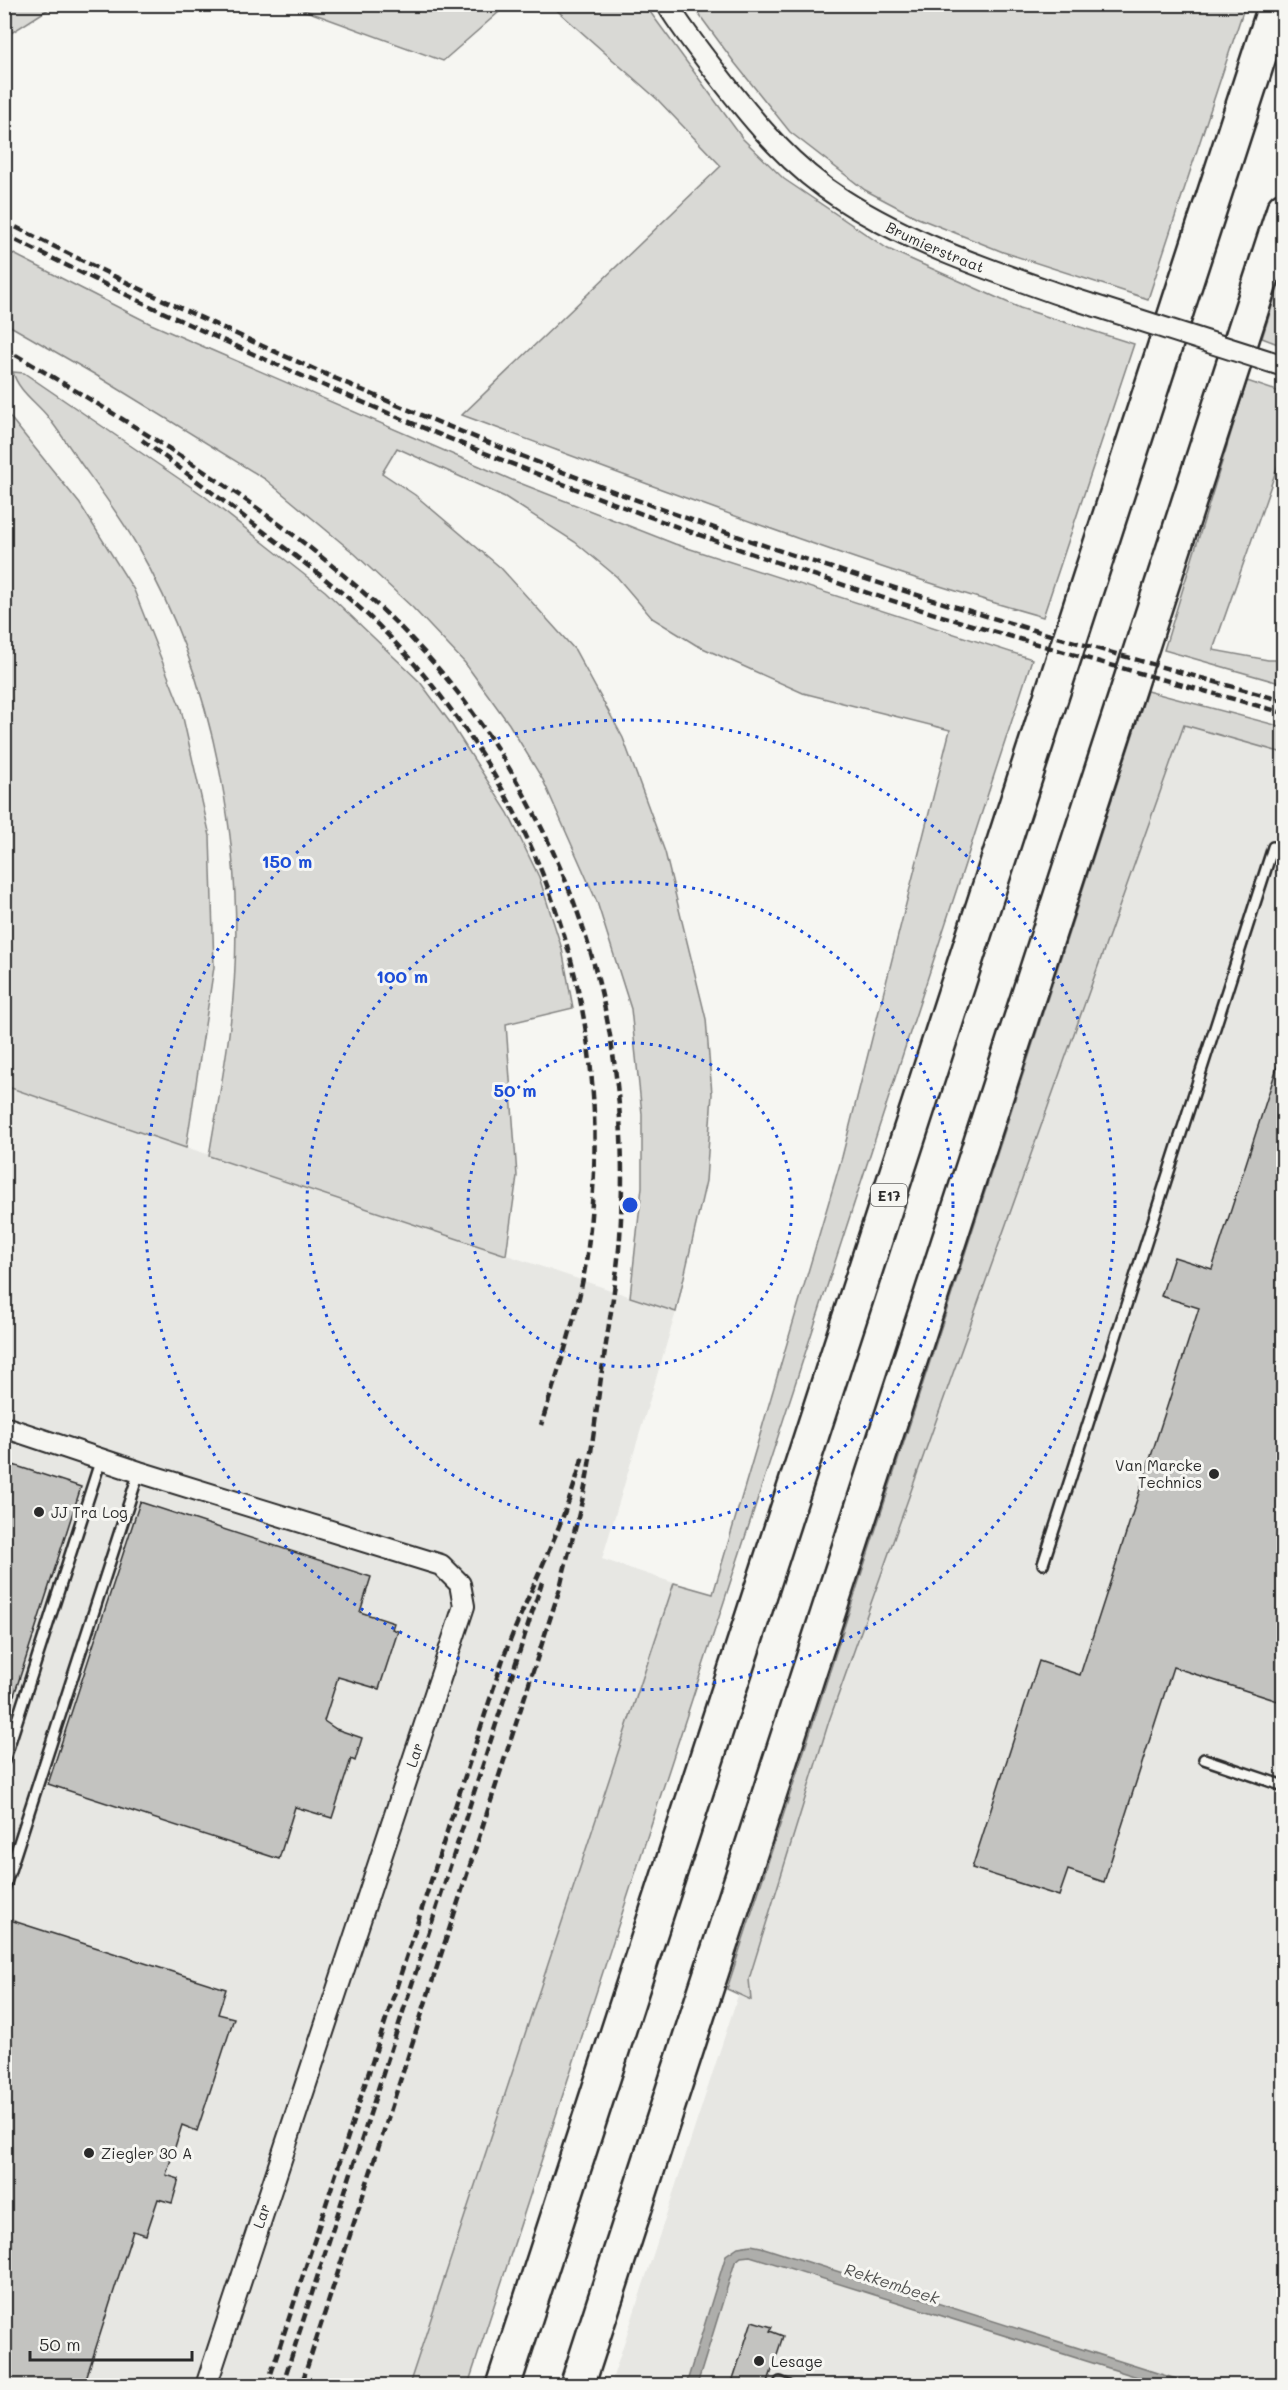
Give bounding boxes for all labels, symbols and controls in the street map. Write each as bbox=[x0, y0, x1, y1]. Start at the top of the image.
street label: Brumierstraat bbox=[883, 217, 987, 277]
text: 150 m bbox=[262, 849, 312, 873]
text: 100 m bbox=[376, 964, 428, 988]
text: 50 m bbox=[494, 1078, 536, 1102]
road number: E17 bbox=[871, 1184, 907, 1206]
centre of rings bbox=[620, 1195, 640, 1215]
place label: Van Marcke Technics bbox=[1115, 1455, 1202, 1492]
marker: Van Marcke Technics bbox=[1207, 1467, 1221, 1481]
place label: JJ Tra Log bbox=[51, 1502, 128, 1522]
marker: JJ Tra Log bbox=[32, 1505, 46, 1519]
street label: Lar bbox=[401, 1740, 427, 1770]
place label: Ziegler 30 A bbox=[101, 2143, 192, 2163]
marker: Ziegler 30 A bbox=[82, 2146, 96, 2160]
street label: Lar bbox=[248, 2201, 274, 2231]
water label: Rekkembeek bbox=[842, 2258, 942, 2308]
scale bar bbox=[30, 2324, 192, 2362]
text: 50 m bbox=[39, 2332, 81, 2356]
place label: Lesage bbox=[771, 2351, 823, 2371]
marker: Lesage bbox=[752, 2354, 766, 2368]

